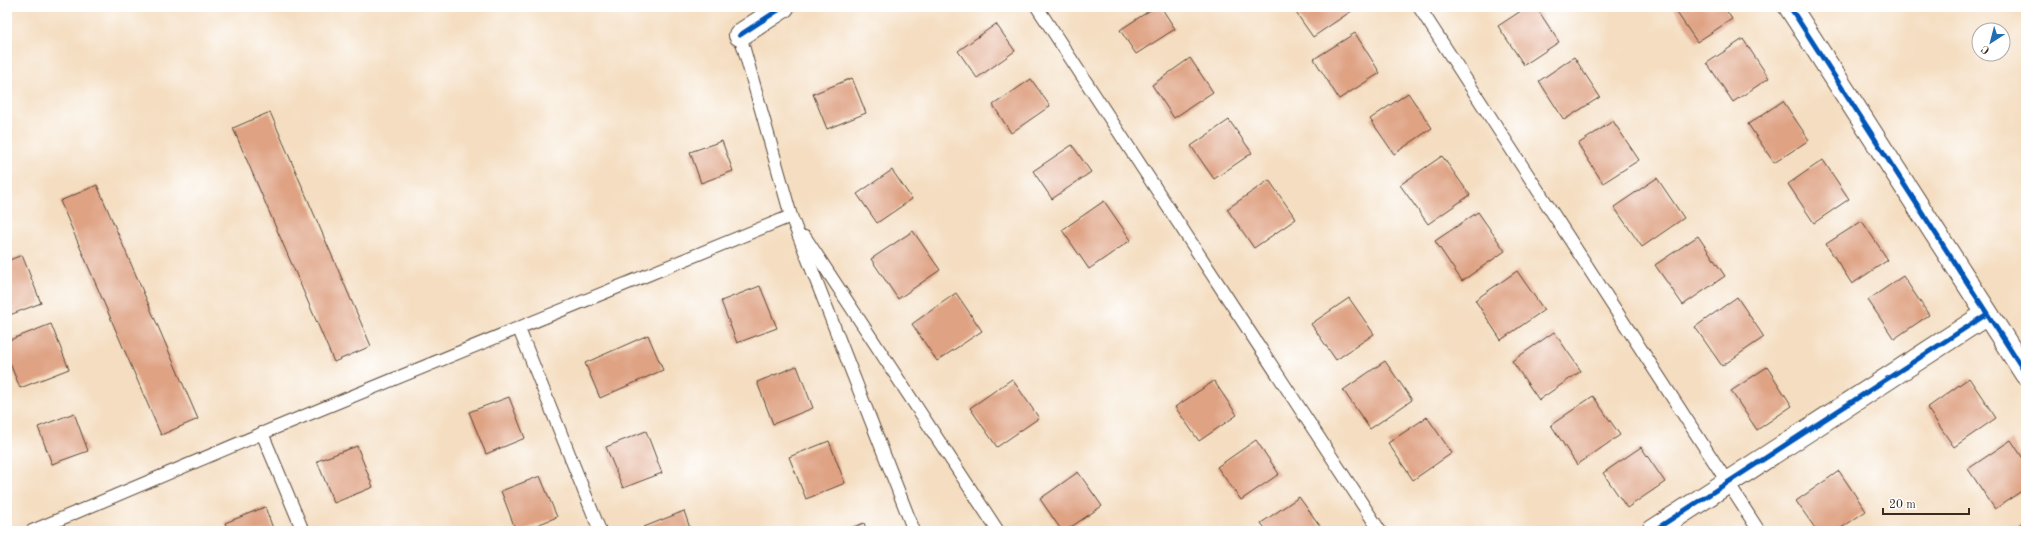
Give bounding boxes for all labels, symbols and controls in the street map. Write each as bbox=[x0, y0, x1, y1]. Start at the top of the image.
north arrow bbox=[1971, 22, 2011, 62]
text: С bbox=[1980, 42, 1992, 55]
scale bar bbox=[1883, 490, 1969, 516]
text: 20 m bbox=[1889, 499, 1916, 511]

